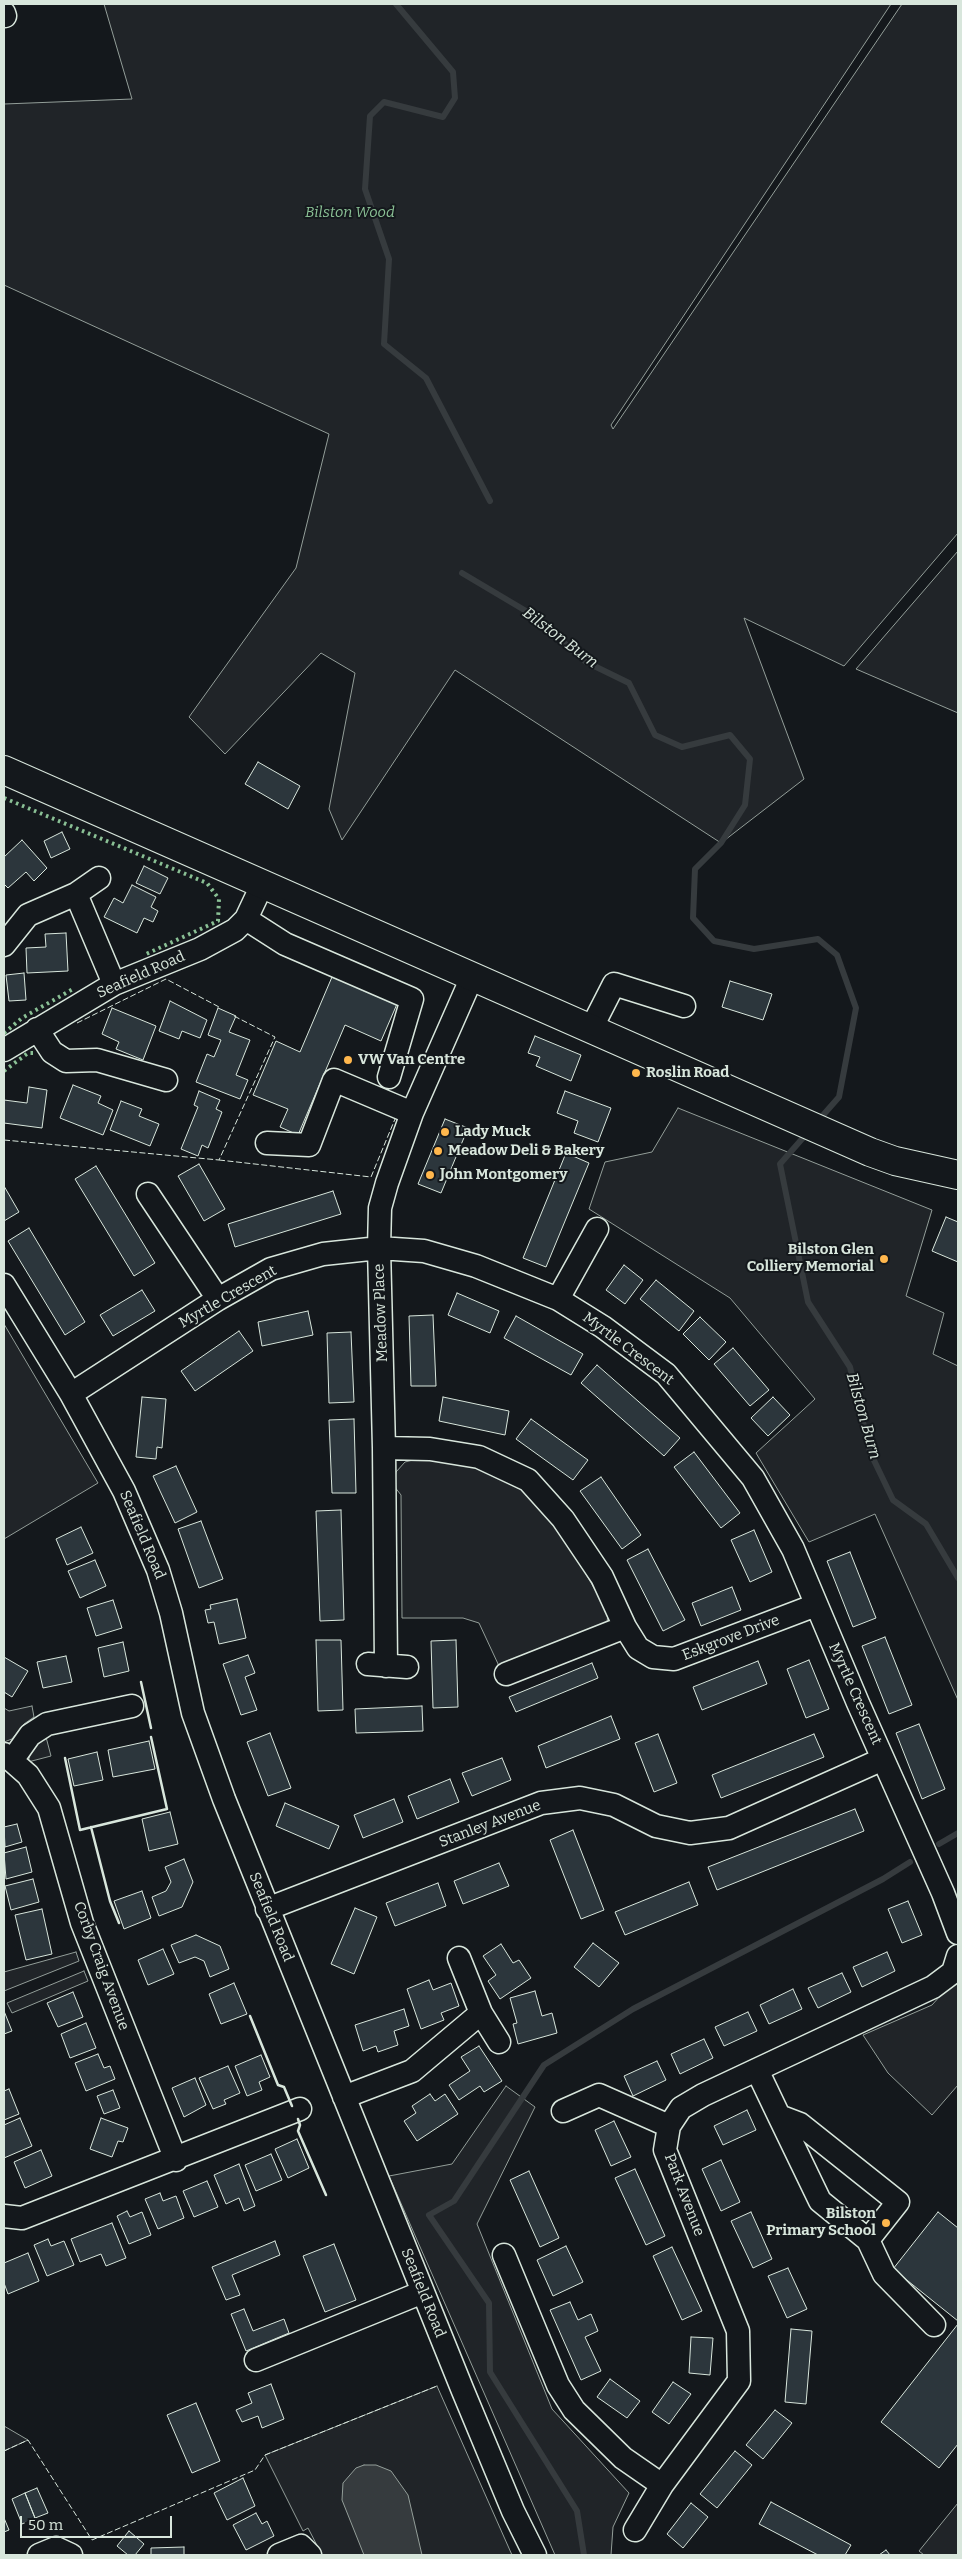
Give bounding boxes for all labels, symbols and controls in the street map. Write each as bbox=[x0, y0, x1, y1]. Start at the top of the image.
park label: Bilston Wood bbox=[305, 204, 395, 222]
water label: Bilston Burn bbox=[519, 604, 601, 672]
street label: Seafield Road bbox=[94, 948, 188, 1002]
place label: VW Van Centre bbox=[358, 1051, 465, 1069]
marker: VW Van Centre bbox=[342, 1054, 354, 1066]
place label: Roslin Road bbox=[646, 1064, 729, 1082]
marker: Roslin Road bbox=[630, 1067, 642, 1079]
place label: Lady Muck bbox=[455, 1123, 531, 1141]
marker: Lady Muck bbox=[439, 1126, 451, 1138]
place label: Meadow Deli & Bakery bbox=[448, 1142, 604, 1160]
marker: Meadow Deli & Bakery bbox=[432, 1145, 444, 1157]
place label: John Montgomery bbox=[440, 1166, 568, 1184]
marker: John Montgomery bbox=[424, 1169, 436, 1181]
place label: Bilston Glen Colliery Memorial bbox=[747, 1241, 874, 1276]
marker: Bilston Glen Colliery Memorial bbox=[878, 1253, 890, 1265]
street label: Myrtle Crescent bbox=[176, 1262, 280, 1332]
street label: Meadow Place bbox=[370, 1263, 392, 1363]
street label: Myrtle Crescent bbox=[579, 1309, 677, 1389]
water label: Bilston Burn bbox=[841, 1371, 885, 1461]
street label: Seafield Road bbox=[115, 1488, 169, 1582]
street label: Eskgrove Drive bbox=[680, 1611, 782, 1665]
street label: Myrtle Crescent bbox=[824, 1640, 886, 1748]
street label: Stanley Avenue bbox=[437, 1796, 543, 1852]
street label: Seafield Road bbox=[245, 1870, 297, 1964]
street label: Corby Craig Avenue bbox=[69, 1899, 133, 2033]
street label: Park Avenue bbox=[660, 2151, 708, 2239]
place label: Bilston Primary School bbox=[766, 2205, 876, 2240]
marker: Bilston Primary School bbox=[880, 2217, 892, 2229]
street label: Seafield Road bbox=[397, 2246, 449, 2340]
scale bar bbox=[22, 2506, 175, 2538]
text: 50 m bbox=[28, 2516, 63, 2534]

